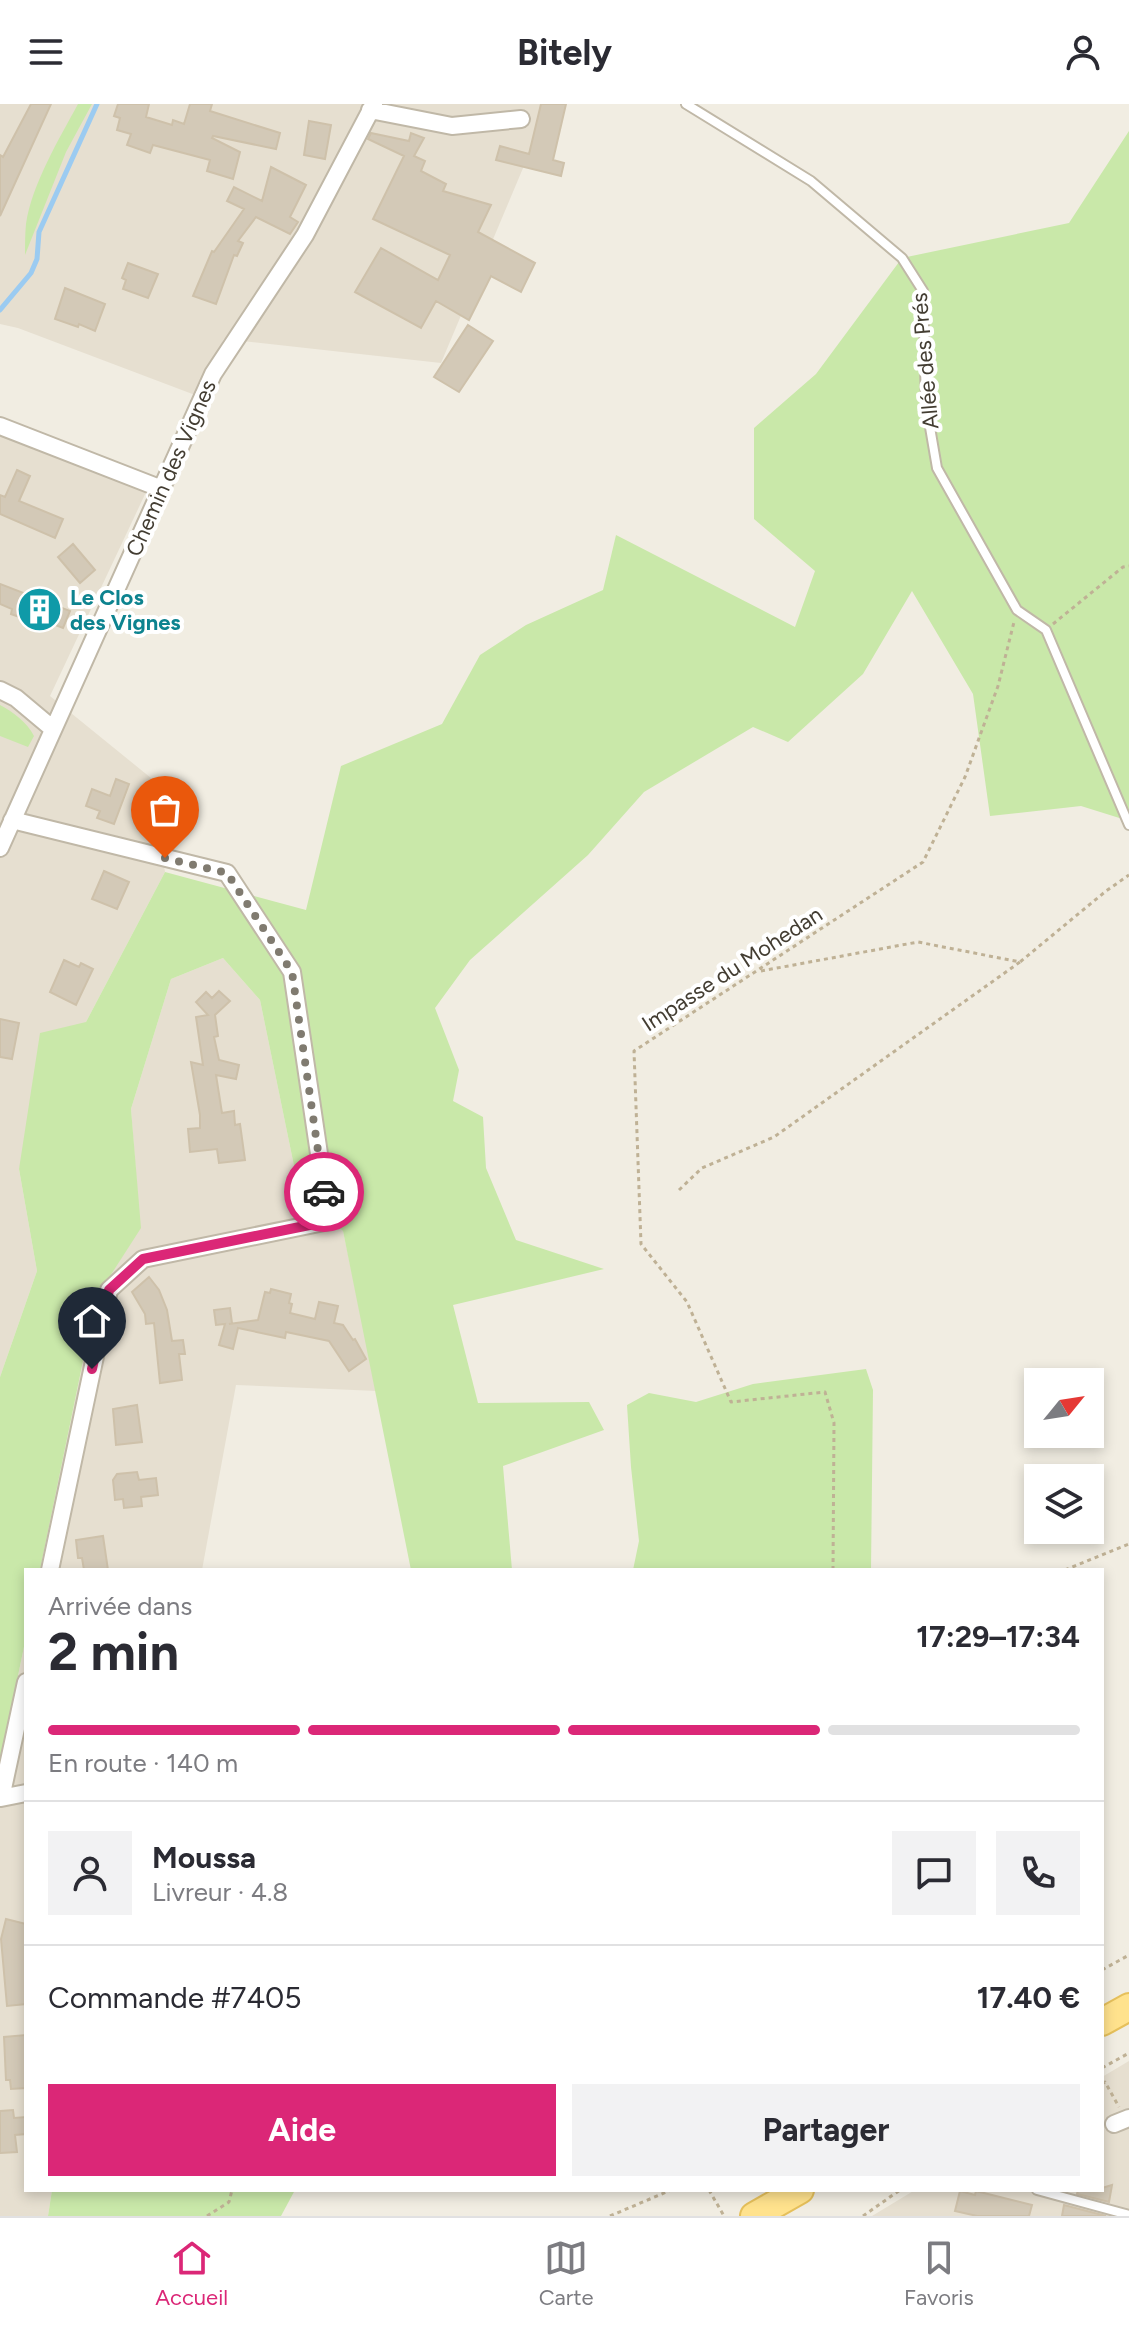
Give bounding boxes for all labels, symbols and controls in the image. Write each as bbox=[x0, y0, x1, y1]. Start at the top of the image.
icon: menu bbox=[24, 30, 68, 74]
icon: person bbox=[1061, 30, 1105, 74]
text: Bitely bbox=[517, 31, 612, 74]
street label: Allée des Prés bbox=[906, 292, 944, 430]
street label: Chemin des Vignes bbox=[120, 376, 222, 560]
place label: Le Clos des Vignes bbox=[70, 584, 181, 636]
building icon: Le Clos des Vignes bbox=[15, 586, 63, 634]
pin bbox=[131, 776, 199, 858]
icon: bag bbox=[143, 788, 187, 832]
street label: Impasse du Mohedan bbox=[637, 901, 827, 1037]
courier bbox=[284, 1152, 364, 1232]
icon: car bbox=[302, 1170, 346, 1214]
pin bbox=[58, 1287, 126, 1369]
icon: home bbox=[70, 1299, 114, 1343]
north arrow bbox=[1024, 1368, 1104, 1448]
map controls bbox=[1024, 1368, 1104, 1544]
button: layers bbox=[1024, 1464, 1104, 1544]
text: Arrivée dans bbox=[48, 1590, 192, 1622]
text: 17:29–17:34 bbox=[916, 1618, 1080, 1655]
text: 2 min bbox=[48, 1621, 179, 1683]
text: En route · 140 m bbox=[48, 1747, 238, 1779]
button: person bbox=[48, 1831, 132, 1915]
button: chat bbox=[892, 1831, 976, 1915]
button: phone bbox=[996, 1831, 1080, 1915]
text: Moussa bbox=[152, 1839, 256, 1876]
text: Livreur · 4.8 bbox=[152, 1876, 288, 1908]
text: Commande #7405 bbox=[48, 1979, 302, 2016]
text: 17.40 € bbox=[977, 1979, 1080, 2016]
button: Aide bbox=[48, 2084, 556, 2176]
button: Partager bbox=[572, 2084, 1080, 2176]
tab: Accueil bbox=[155, 2236, 228, 2311]
tab: Carte bbox=[539, 2236, 593, 2311]
tab: Favoris bbox=[904, 2236, 974, 2311]

